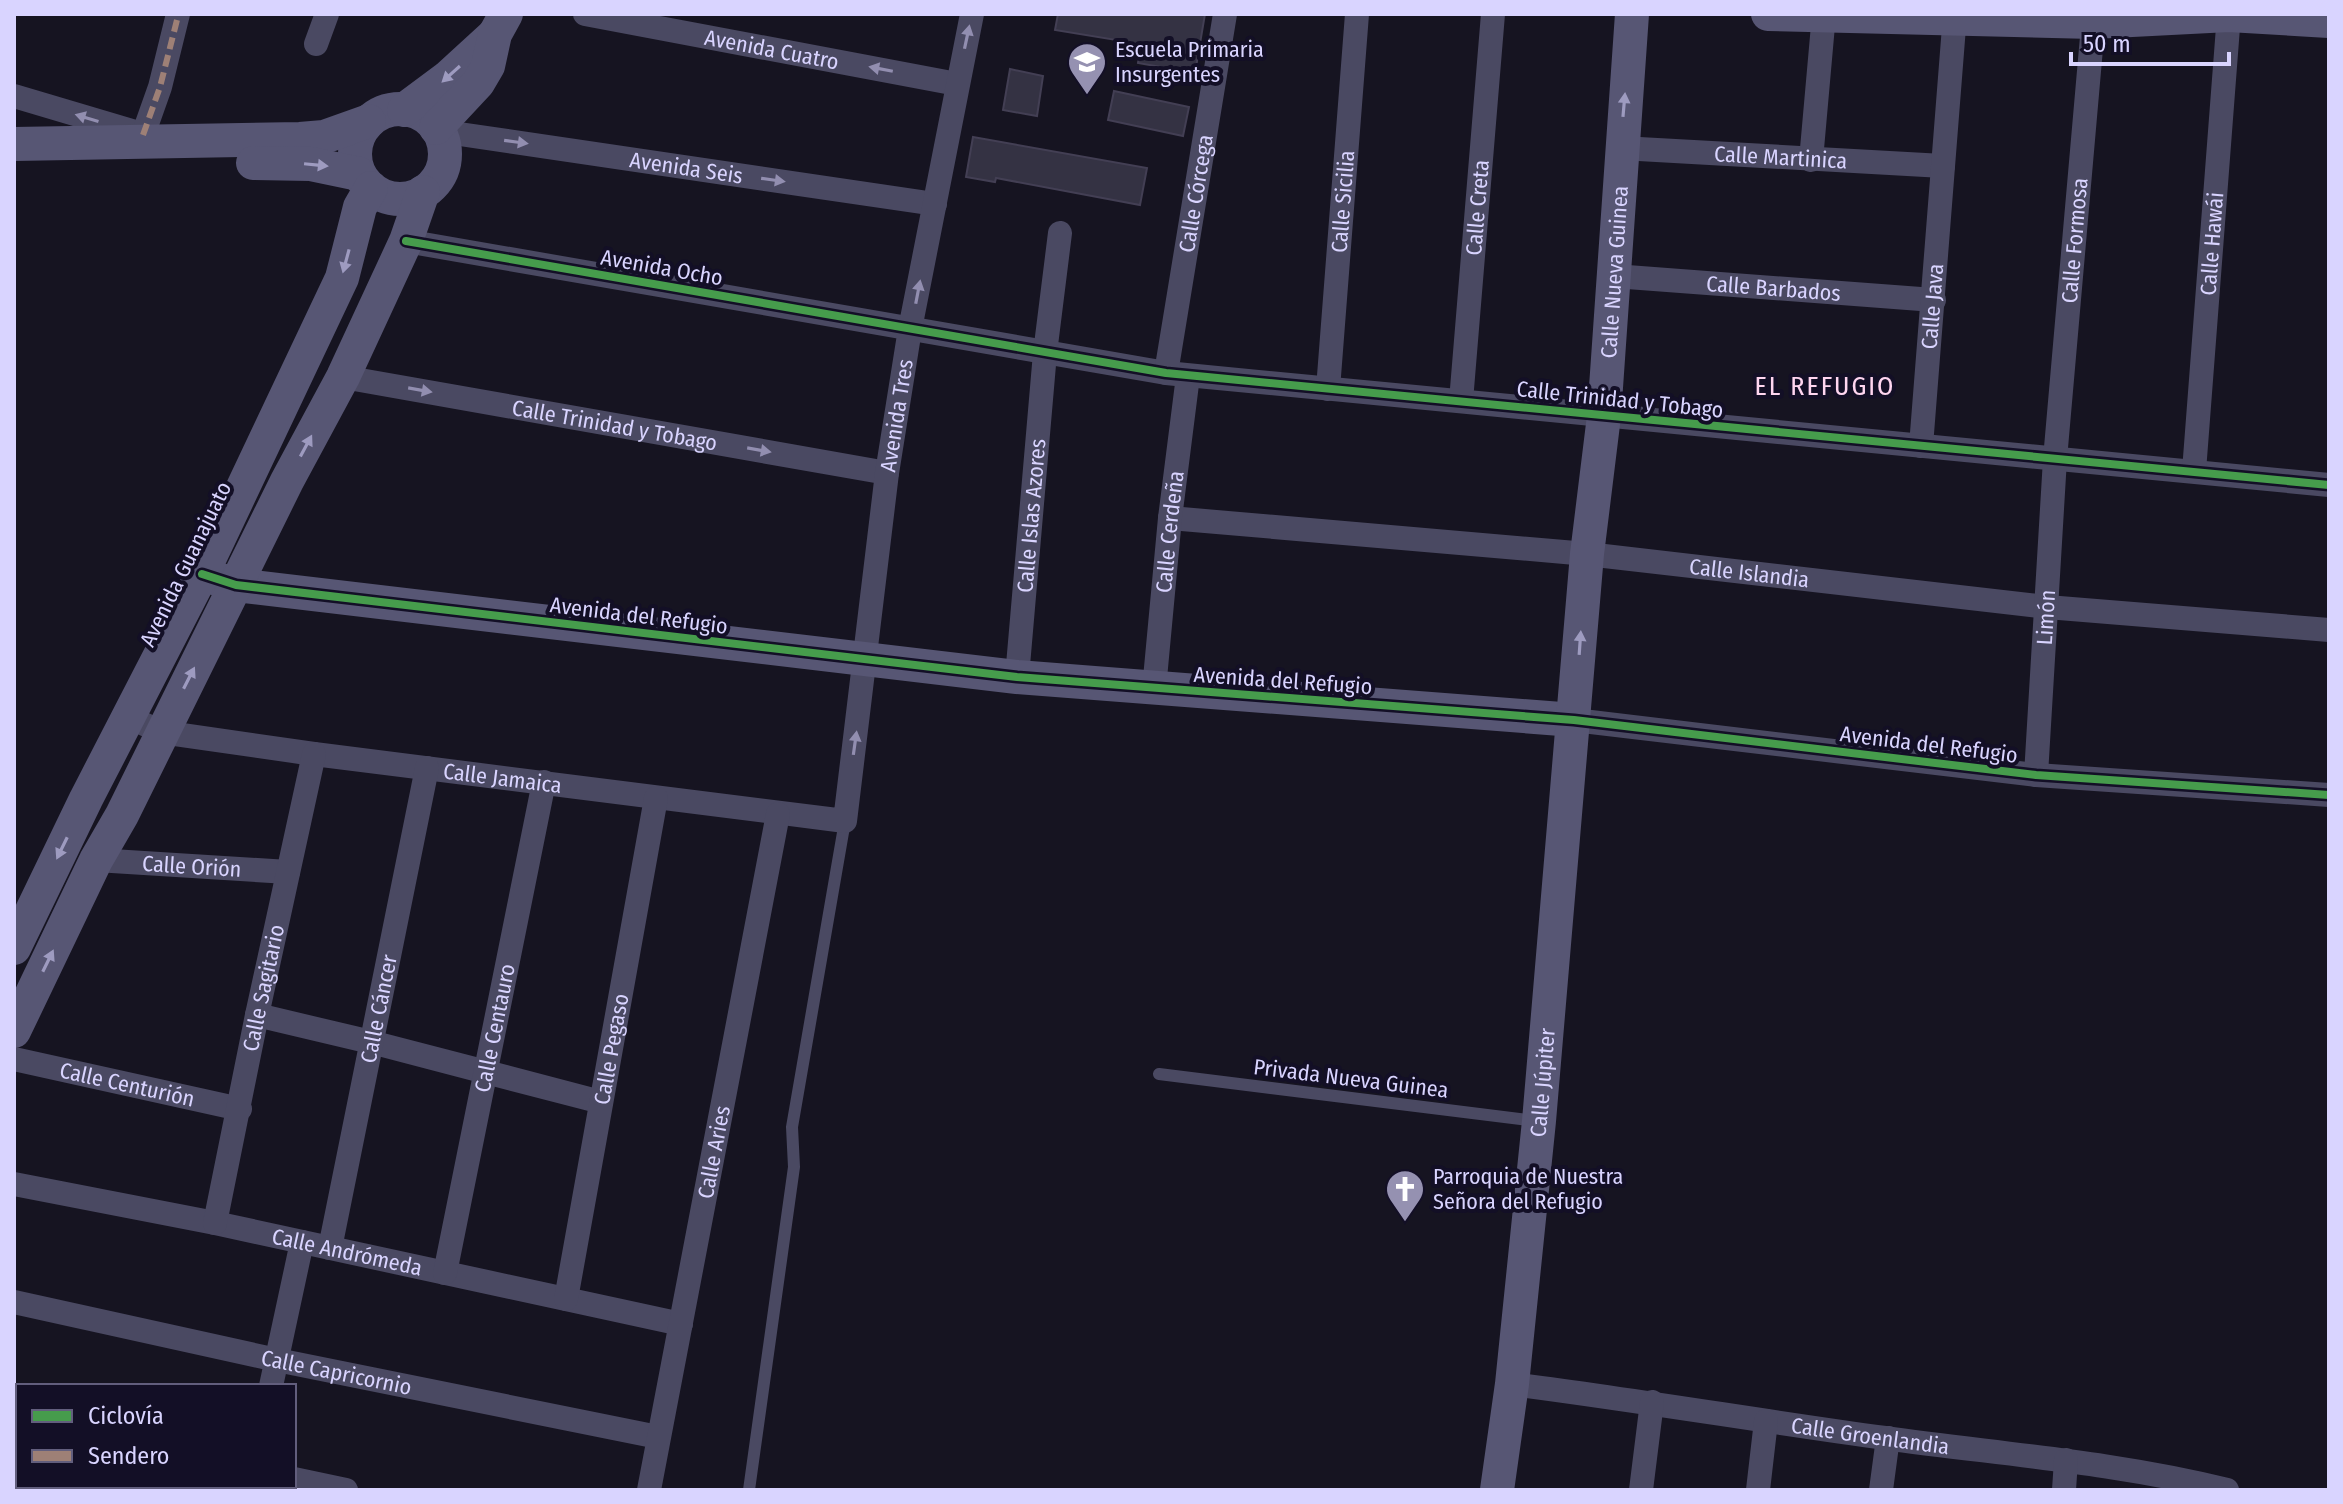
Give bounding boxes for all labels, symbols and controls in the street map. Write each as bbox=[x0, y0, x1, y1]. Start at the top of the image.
scale bar bbox=[2071, 16, 2229, 66]
street label: Avenida Cuatro bbox=[702, 24, 841, 75]
one-way arrow bbox=[962, 24, 974, 49]
text: 50 m bbox=[2083, 30, 2131, 58]
place label: Escuela Primaria Insurgentes bbox=[1115, 36, 1264, 88]
school or university icon: Escuela Primaria Insurgentes bbox=[1066, 41, 1108, 96]
one-way arrow bbox=[868, 63, 893, 75]
one-way arrow bbox=[442, 64, 461, 82]
one-way arrow bbox=[1618, 92, 1631, 117]
one-way arrow bbox=[74, 111, 98, 124]
street label: Calle Córcega bbox=[1173, 133, 1219, 254]
one-way arrow bbox=[504, 136, 529, 149]
street label: Calle Martinica bbox=[1714, 140, 1848, 175]
street label: Avenida Seis bbox=[628, 146, 745, 190]
street label: Calle Sicilia bbox=[1326, 149, 1360, 254]
one-way arrow bbox=[304, 158, 329, 171]
street label: Calle Creta bbox=[1460, 159, 1495, 257]
one-way arrow bbox=[761, 174, 786, 187]
street label: Calle Formosa bbox=[2056, 177, 2094, 304]
street label: Calle Nueva Guinea bbox=[1595, 185, 1634, 359]
street label: Calle Hawái bbox=[2194, 191, 2229, 296]
street label: Avenida Ocho bbox=[599, 243, 725, 292]
one-way arrow bbox=[339, 250, 352, 274]
street label: Calle Java bbox=[1916, 263, 1949, 350]
street label: Calle Barbados bbox=[1705, 270, 1842, 307]
one-way arrow bbox=[912, 279, 924, 304]
street label: Avenida Tres bbox=[874, 357, 919, 474]
district label: EL REFUGIO bbox=[1755, 371, 1895, 402]
street label: Calle Trinidad y Tobago bbox=[1515, 375, 1725, 424]
one-way arrow bbox=[408, 385, 433, 397]
street label: Calle Trinidad y Tobago bbox=[510, 394, 719, 457]
one-way arrow bbox=[299, 435, 312, 458]
street label: Calle Islas Azores bbox=[1011, 438, 1052, 594]
one-way arrow bbox=[746, 445, 771, 457]
street label: Calle Cerdeña bbox=[1150, 469, 1190, 594]
street label: Avenida Guanajuato bbox=[134, 477, 237, 651]
street label: Calle Islandia bbox=[1688, 553, 1811, 594]
street label: Limón bbox=[2031, 589, 2061, 646]
street label: Avenida del Refugio bbox=[549, 591, 729, 640]
one-way arrow bbox=[1574, 630, 1587, 655]
street label: Avenida del Refugio bbox=[1193, 661, 1373, 700]
one-way arrow bbox=[182, 667, 195, 690]
street label: Avenida del Refugio bbox=[1839, 720, 2019, 769]
one-way arrow bbox=[849, 731, 862, 756]
street label: Calle Jamaica bbox=[442, 757, 563, 799]
one-way arrow bbox=[55, 836, 69, 859]
street label: Calle Orión bbox=[141, 850, 242, 883]
street label: Calle Sagitario bbox=[237, 922, 290, 1054]
one-way arrow bbox=[41, 949, 55, 973]
street label: Calle Cáncer bbox=[355, 952, 403, 1066]
street label: Calle Centauro bbox=[469, 961, 521, 1095]
street label: Calle Pegaso bbox=[588, 991, 635, 1107]
street label: Calle Júpiter bbox=[1524, 1027, 1561, 1138]
street label: Privada Nueva Guinea bbox=[1252, 1053, 1450, 1104]
street label: Calle Centurión bbox=[57, 1057, 197, 1113]
street label: Calle Aries bbox=[692, 1103, 736, 1201]
place label: Parroquia de Nuestra Señora del Refugio bbox=[1433, 1163, 1623, 1215]
church icon: Parroquia de Nuestra Señora del Refugio bbox=[1384, 1168, 1426, 1223]
street label: Calle Andrómeda bbox=[269, 1223, 425, 1282]
street label: Calle Capricornio bbox=[259, 1344, 414, 1401]
legend bbox=[16, 1384, 296, 1488]
text: Ciclovía bbox=[88, 1402, 164, 1430]
street label: Calle Groenlandia bbox=[1789, 1412, 1951, 1460]
text: Sendero bbox=[88, 1442, 169, 1470]

